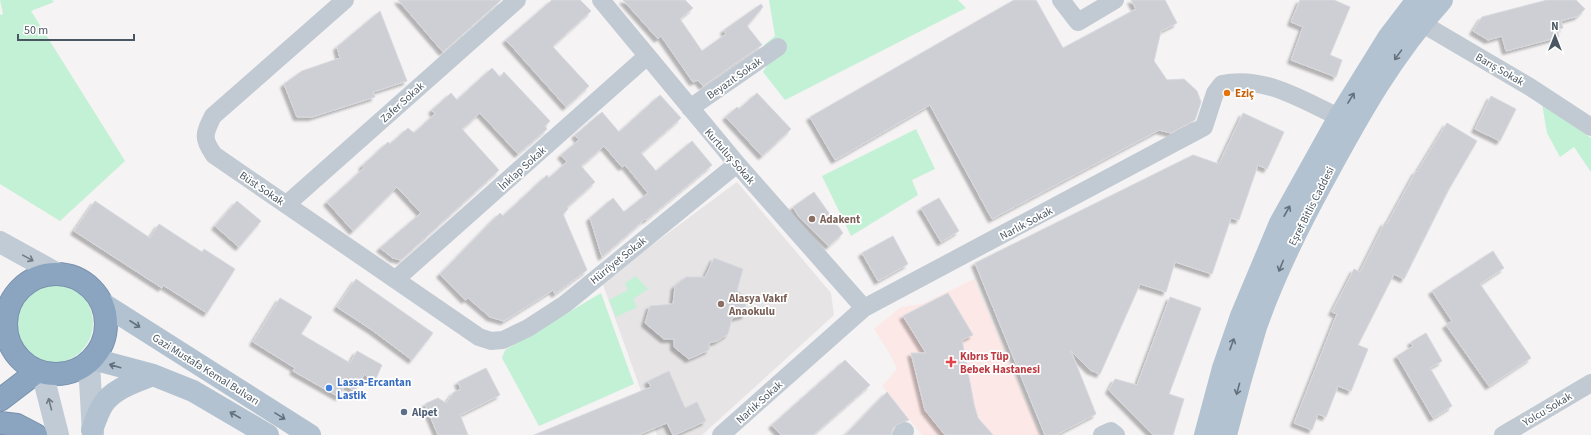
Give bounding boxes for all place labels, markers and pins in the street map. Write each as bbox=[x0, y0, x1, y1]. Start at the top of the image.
place label: Eziç bbox=[1235, 86, 1254, 101]
marker: Eziç bbox=[1222, 88, 1232, 98]
place label: Adakent bbox=[819, 212, 861, 227]
marker: Adakent bbox=[807, 214, 817, 224]
place label: Alasya Vakıf Anaokulu bbox=[728, 291, 788, 319]
marker: Alasya Vakıf Anaokulu bbox=[716, 299, 726, 309]
place label: Kıbrıs Tüp Bebek Hastanesi bbox=[960, 349, 1040, 377]
marker: Kıbrıs Tüp Bebek Hastanesi bbox=[945, 356, 957, 368]
place label: Lassa-Ercantan Lastik bbox=[337, 375, 411, 403]
marker: Lassa-Ercantan Lastik bbox=[324, 383, 334, 393]
place label: Alpet bbox=[411, 405, 438, 420]
marker: Alpet bbox=[399, 407, 409, 417]

